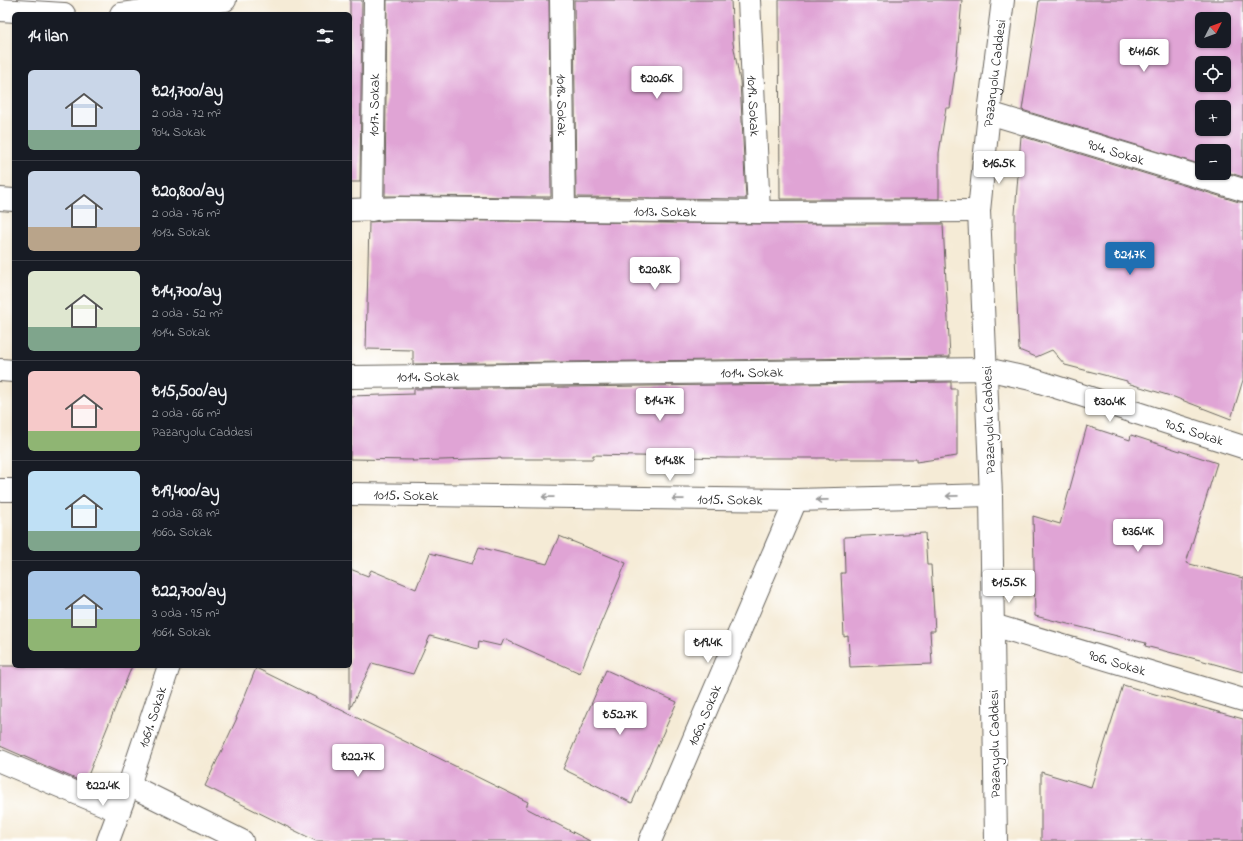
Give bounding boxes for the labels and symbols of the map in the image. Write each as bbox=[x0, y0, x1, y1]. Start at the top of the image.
north arrow bbox=[1195, 12, 1231, 48]
street label: Pazaryolu Caddesi bbox=[979, 18, 1013, 128]
pin: ₺41.6K bbox=[1111, 39, 1177, 73]
pin: ₺20.6K bbox=[624, 66, 690, 100]
street label: 1017. Sokak bbox=[364, 73, 386, 137]
street label: 1018. Sokak bbox=[550, 74, 572, 137]
street label: 1019. Sokak bbox=[741, 75, 764, 138]
street label: 904. Sokak bbox=[1085, 135, 1148, 172]
pin: ₺16.5K bbox=[966, 151, 1032, 185]
street label: 1013. Sokak bbox=[633, 202, 697, 223]
pin: ₺21.7K bbox=[1097, 242, 1163, 276]
pin: ₺20.8K bbox=[622, 257, 688, 291]
street label: 1014. Sokak bbox=[720, 363, 784, 384]
street label: Pazaryolu Caddesi bbox=[977, 365, 1003, 474]
street label: 1014. Sokak bbox=[396, 367, 460, 388]
pin: ₺14.7K bbox=[627, 388, 693, 422]
pin: ₺30.4K bbox=[1077, 389, 1143, 423]
street label: 905. Sokak bbox=[1162, 414, 1227, 452]
pin: ₺14.8K bbox=[637, 448, 703, 482]
street label: 1015. Sokak bbox=[373, 485, 440, 507]
street label: 1015. Sokak bbox=[697, 490, 763, 512]
one-way arrow bbox=[542, 493, 555, 501]
one-way arrow bbox=[946, 493, 959, 500]
one-way arrow bbox=[672, 495, 685, 503]
one-way arrow bbox=[816, 496, 829, 504]
pin: ₺36.4K bbox=[1105, 519, 1171, 553]
pin: ₺15.5K bbox=[976, 570, 1042, 604]
pin: ₺19.4K bbox=[675, 630, 741, 664]
street label: 906. Sokak bbox=[1086, 645, 1149, 683]
street label: 1060. Sokak bbox=[683, 681, 728, 750]
street label: 1061. Sokak bbox=[134, 683, 173, 751]
street label: Pazaryolu Caddesi bbox=[984, 690, 1008, 798]
pin: ₺52.7K bbox=[587, 702, 653, 736]
pin: ₺22.7K bbox=[325, 744, 391, 778]
pin: ₺22.4K bbox=[70, 773, 136, 807]

